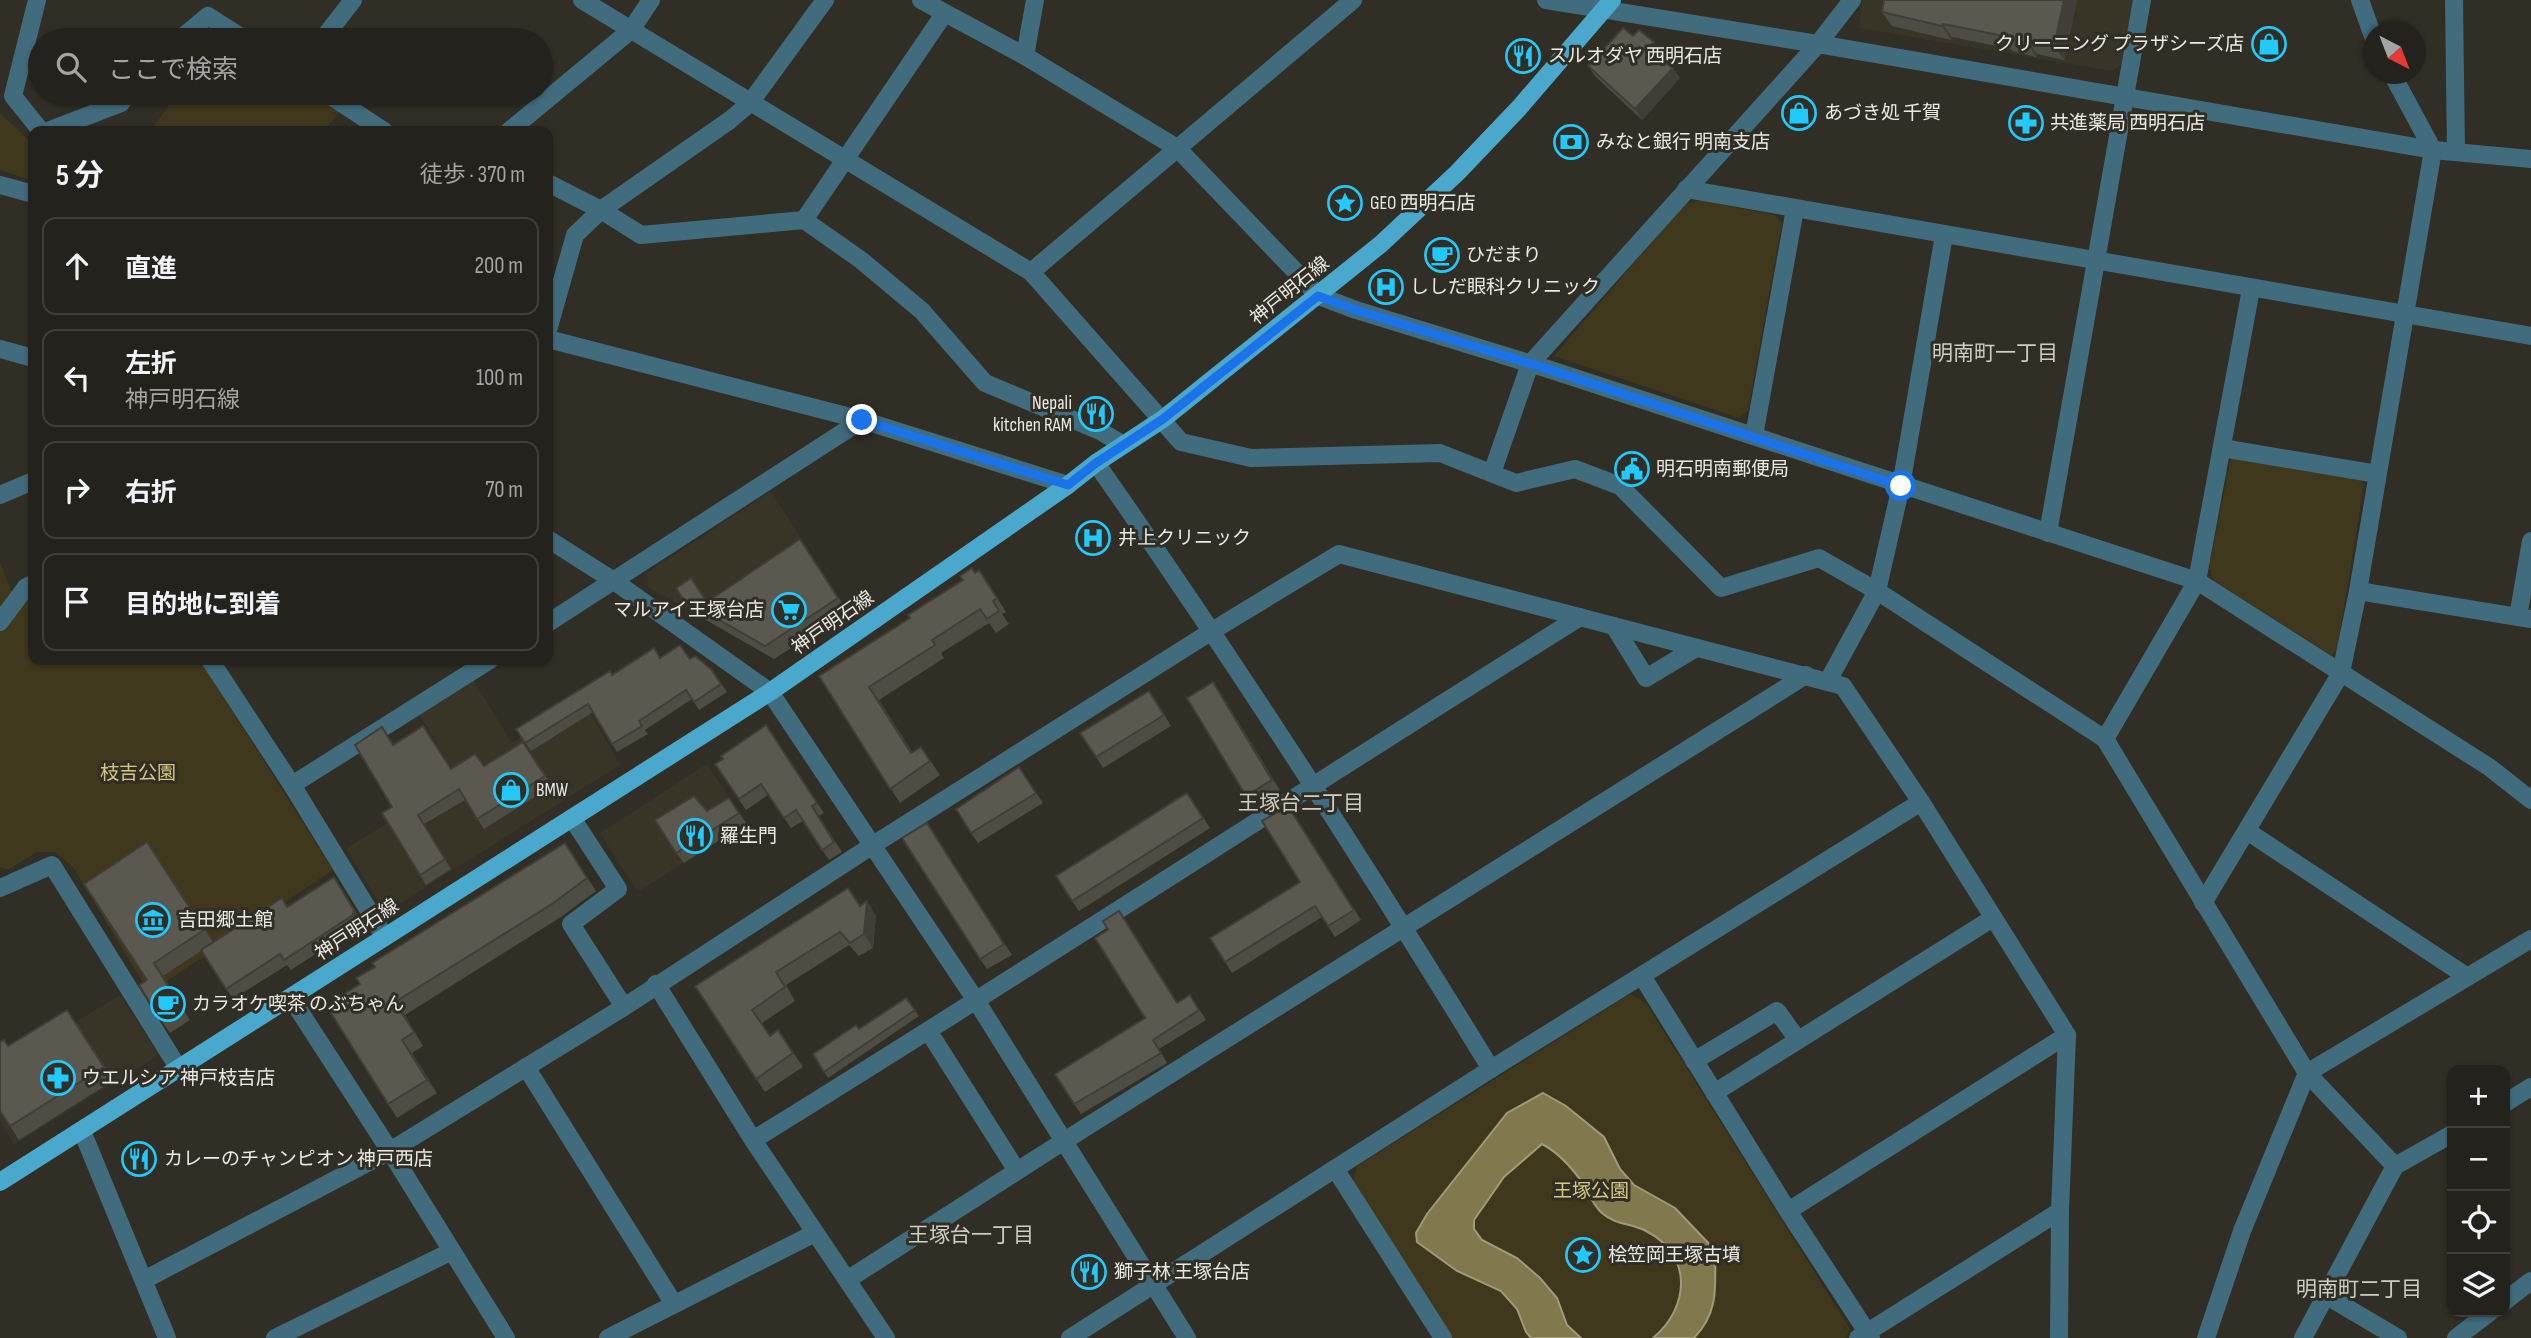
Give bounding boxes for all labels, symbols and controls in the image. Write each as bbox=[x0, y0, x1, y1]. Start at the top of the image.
north arrow bbox=[2363, 21, 2426, 84]
shop icon: クリーニング プラザシーズ店 bbox=[2250, 25, 2288, 63]
search box bbox=[28, 28, 553, 105]
place label: クリーニング プラザシーズ店 bbox=[1995, 33, 2244, 56]
restaurant icon: スルオダヤ 西明石店 bbox=[1504, 37, 1542, 75]
place label: スルオダヤ 西明石店 bbox=[1548, 45, 1722, 68]
icon: search bbox=[52, 48, 90, 86]
text: ここで検索 bbox=[108, 55, 238, 86]
shop icon: あづき処 千賀 bbox=[1780, 94, 1818, 132]
place label: あづき処 千賀 bbox=[1824, 102, 1941, 125]
pharmacy icon: 共進薬局 西明石店 bbox=[2007, 104, 2045, 142]
place label: 共進薬局 西明石店 bbox=[2050, 112, 2205, 135]
bank icon: みなと銀行 明南支店 bbox=[1552, 123, 1590, 161]
place label: みなと銀行 明南支店 bbox=[1596, 131, 1770, 154]
text: 5 分 bbox=[56, 158, 104, 194]
text: 徒歩 · 370 m bbox=[420, 161, 525, 189]
place icon: GEO 西明石店 bbox=[1326, 184, 1364, 222]
place label: GEO 西明石店 bbox=[1370, 192, 1476, 215]
cafe icon: ひだまり bbox=[1423, 236, 1461, 274]
place label: ひだまり bbox=[1466, 244, 1542, 267]
icon: ahead bbox=[58, 247, 96, 285]
text: 200 m bbox=[475, 252, 523, 280]
street label: 神戸明石線 bbox=[1246, 252, 1334, 330]
text: 直進 bbox=[125, 254, 177, 285]
hospital icon: ししだ眼科クリニック bbox=[1367, 268, 1405, 306]
place label: ししだ眼科クリニック bbox=[1410, 276, 1600, 299]
district label: 明南町一丁目 bbox=[1932, 341, 2058, 366]
text: 左折 bbox=[125, 349, 177, 380]
icon: left bbox=[58, 359, 96, 397]
text: 100 m bbox=[476, 364, 523, 392]
text: 神戸明石線 bbox=[125, 386, 240, 414]
place label: Nepali kitchen RAM bbox=[993, 392, 1072, 437]
restaurant icon: Nepali kitchen RAM bbox=[1077, 395, 1115, 433]
route end bbox=[846, 404, 877, 435]
public building icon: 明石明南郵便局 bbox=[1613, 450, 1651, 488]
place label: 明石明南郵便局 bbox=[1656, 458, 1789, 481]
route start bbox=[1885, 470, 1916, 501]
icon: right bbox=[58, 471, 96, 509]
text: 70 m bbox=[485, 476, 523, 504]
text: 右折 bbox=[125, 478, 177, 509]
hospital icon: 井上クリニック bbox=[1074, 519, 1112, 557]
place label: 井上クリニック bbox=[1118, 527, 1251, 550]
icon: arrive bbox=[58, 583, 96, 621]
street label: 神戸明石線 bbox=[787, 586, 879, 660]
text: 目的地に到着 bbox=[125, 590, 281, 621]
supermarket icon: マルアイ王塚台店 bbox=[770, 591, 808, 629]
place label: マルアイ王塚台店 bbox=[613, 599, 764, 622]
park label: 枝吉公園 bbox=[100, 762, 176, 785]
shop icon: BMW bbox=[492, 771, 530, 809]
place label: BMW bbox=[536, 779, 569, 802]
district label: 王塚台二丁目 bbox=[1238, 791, 1364, 816]
restaurant icon: 羅生門 bbox=[676, 817, 714, 855]
place label: 羅生門 bbox=[720, 825, 777, 848]
street label: 神戸明石線 bbox=[311, 894, 403, 966]
museum icon: 吉田郷土館 bbox=[134, 901, 172, 939]
place label: 吉田郷土館 bbox=[178, 909, 273, 932]
cafe icon: カラオケ喫茶 のぶちゃん bbox=[149, 985, 187, 1023]
place label: カラオケ喫茶 のぶちゃん bbox=[192, 993, 404, 1016]
pharmacy icon: ウエルシア 神戸枝吉店 bbox=[39, 1059, 77, 1097]
map controls bbox=[2447, 1065, 2510, 1317]
button: + bbox=[2447, 1065, 2510, 1128]
place label: ウエルシア 神戸枝吉店 bbox=[82, 1067, 275, 1090]
button: − bbox=[2447, 1128, 2510, 1191]
restaurant icon: カレーのチャンピオン 神戸西店 bbox=[120, 1140, 158, 1178]
place label: カレーのチャンピオン 神戸西店 bbox=[164, 1148, 433, 1171]
park label: 王塚公園 bbox=[1553, 1180, 1629, 1203]
button: locate bbox=[2447, 1191, 2510, 1254]
district label: 王塚台一丁目 bbox=[908, 1223, 1034, 1248]
place icon: 桧笠岡王塚古墳 bbox=[1564, 1236, 1602, 1274]
place label: 桧笠岡王塚古墳 bbox=[1608, 1244, 1741, 1267]
restaurant icon: 獅子林 王塚台店 bbox=[1070, 1253, 1108, 1291]
button: layers bbox=[2447, 1254, 2510, 1317]
place label: 獅子林 王塚台店 bbox=[1114, 1261, 1250, 1284]
district label: 明南町二丁目 bbox=[2296, 1277, 2422, 1302]

